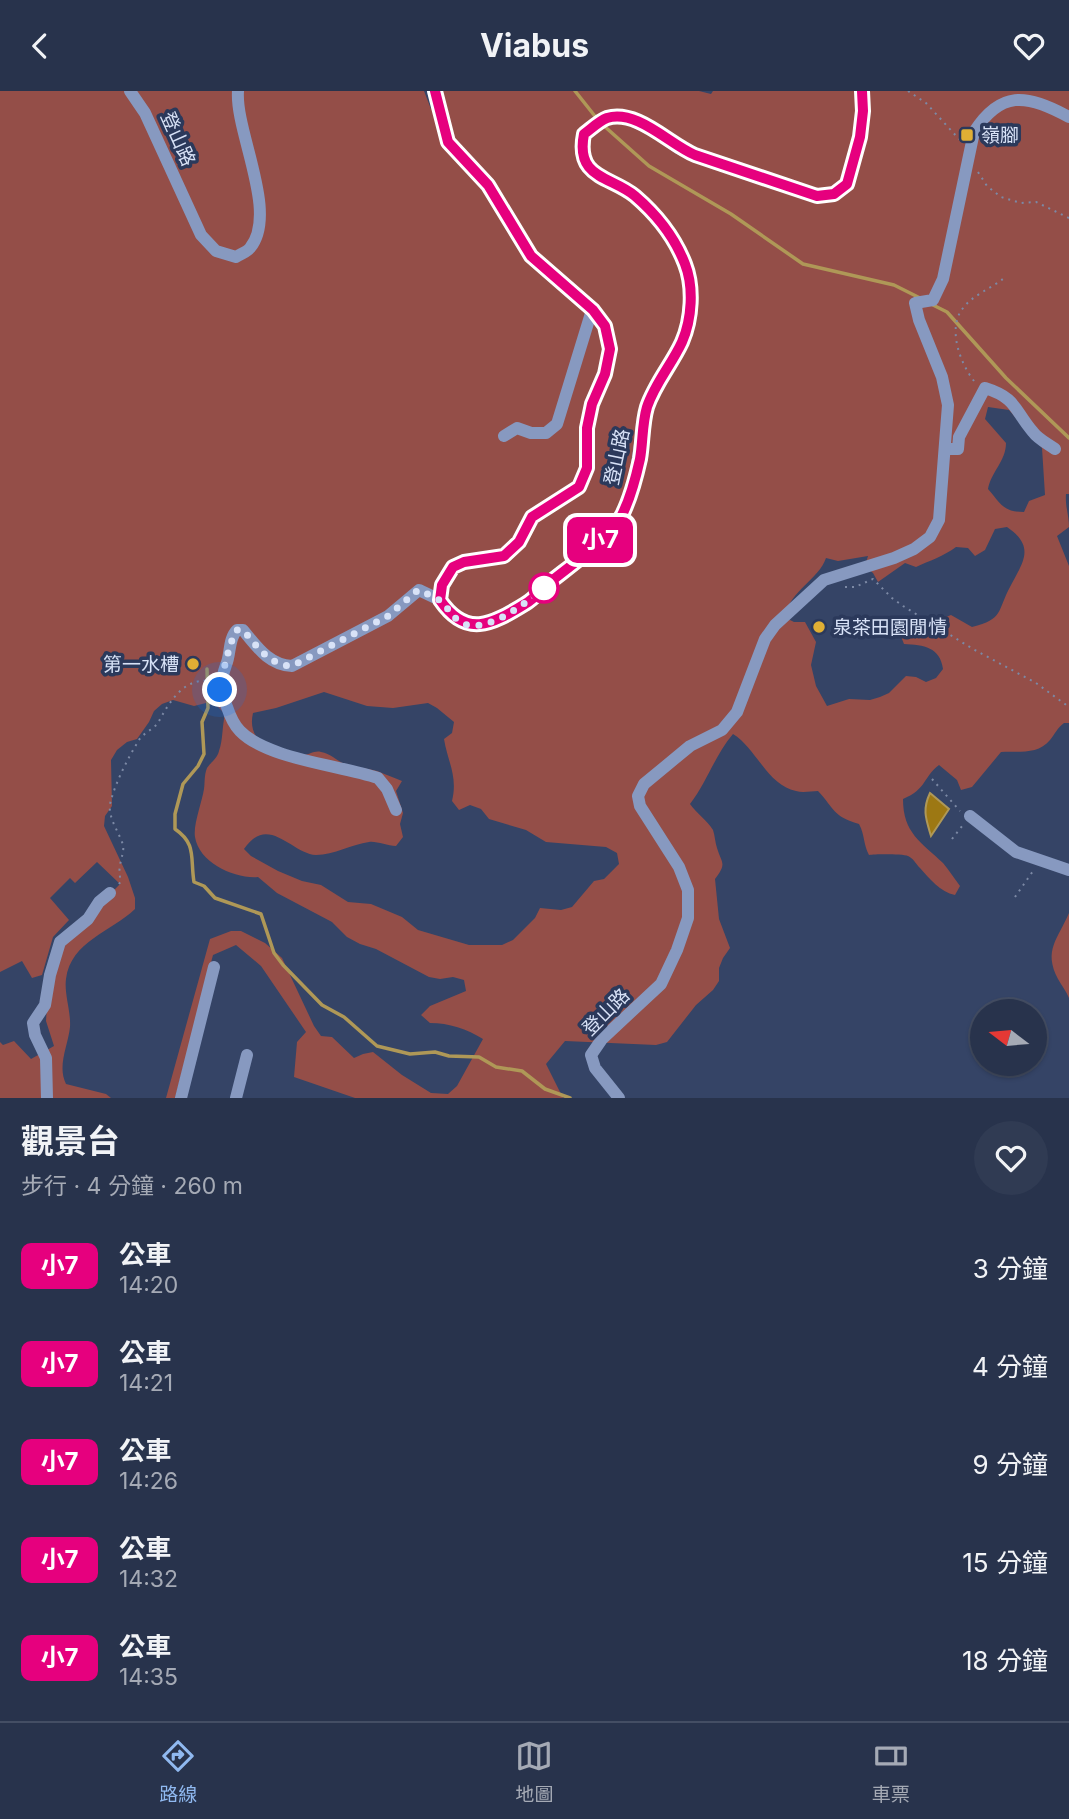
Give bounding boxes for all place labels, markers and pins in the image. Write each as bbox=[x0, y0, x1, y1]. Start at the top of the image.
place label: 嶺腳 bbox=[981, 124, 1019, 147]
marker: 嶺腳 bbox=[959, 127, 975, 143]
unlabelled marker bbox=[529, 573, 559, 603]
place label: 泉茶田園閒情 bbox=[833, 616, 947, 639]
marker: 泉茶田園閒情 bbox=[811, 619, 827, 635]
place label: 第一水槽 bbox=[103, 653, 179, 676]
marker: 第一水槽 bbox=[185, 656, 201, 672]

